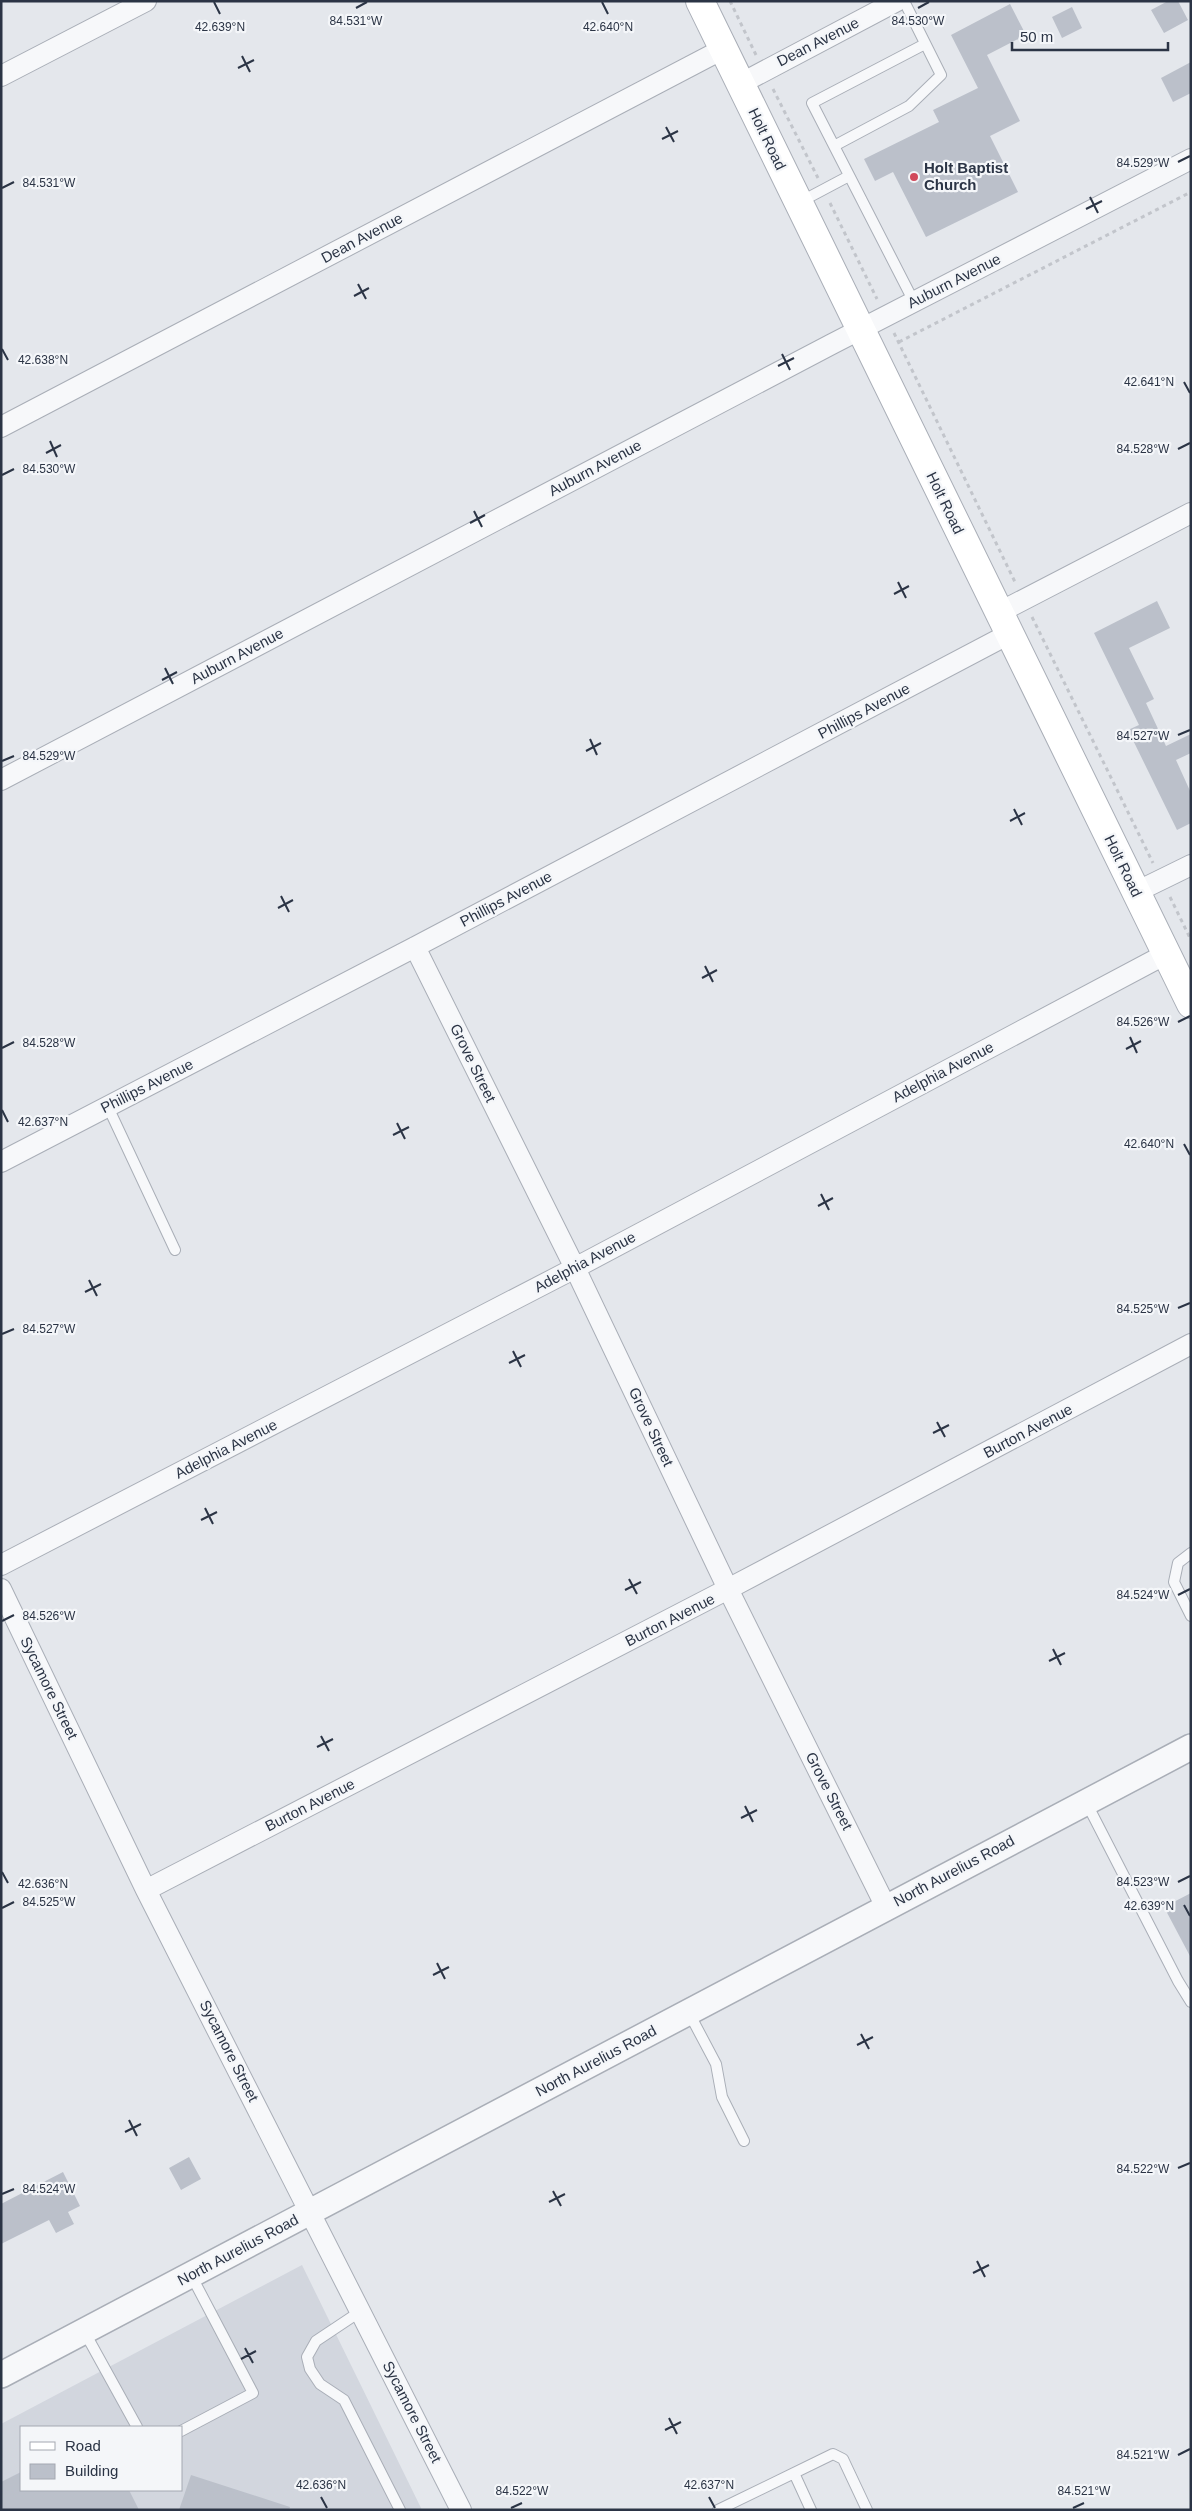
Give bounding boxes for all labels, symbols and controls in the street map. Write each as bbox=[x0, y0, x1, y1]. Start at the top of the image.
text: 84.531°W bbox=[330, 14, 383, 28]
street label: Dean Avenue bbox=[774, 14, 862, 70]
text: 84.530°W bbox=[892, 14, 945, 28]
text: 42.639°N bbox=[195, 20, 245, 34]
text: 42.640°N bbox=[583, 20, 633, 34]
scale bar bbox=[1012, 20, 1168, 52]
text: 50 m bbox=[1020, 28, 1053, 45]
street label: Holt Road bbox=[745, 105, 790, 172]
text: 84.529°W bbox=[1117, 156, 1170, 170]
place label: Holt Baptist Church bbox=[924, 159, 1008, 193]
marker: Holt Baptist Church bbox=[908, 171, 920, 183]
text: 84.531°W bbox=[23, 176, 76, 190]
street label: Dean Avenue bbox=[318, 209, 405, 266]
street label: Auburn Avenue bbox=[904, 250, 1003, 311]
text: 42.638°N bbox=[18, 353, 68, 367]
text: 42.641°N bbox=[1124, 375, 1174, 389]
street label: Auburn Avenue bbox=[546, 436, 644, 499]
text: 84.528°W bbox=[1117, 442, 1170, 456]
text: 84.530°W bbox=[23, 462, 76, 476]
street label: Holt Road bbox=[923, 469, 968, 536]
street label: Auburn Avenue bbox=[188, 624, 286, 687]
street label: Phillips Avenue bbox=[815, 679, 913, 742]
text: 84.527°W bbox=[1117, 729, 1170, 743]
text: 84.529°W bbox=[23, 749, 76, 763]
street label: Holt Road bbox=[1101, 832, 1146, 899]
street label: Phillips Avenue bbox=[457, 867, 555, 930]
text: 84.526°W bbox=[1117, 1015, 1170, 1029]
street label: Grove Street bbox=[447, 1021, 500, 1105]
text: 84.528°W bbox=[23, 1036, 76, 1050]
street label: Adelphia Avenue bbox=[889, 1038, 996, 1105]
street label: Phillips Avenue bbox=[98, 1055, 196, 1116]
text: 42.637°N bbox=[18, 1115, 68, 1129]
text: 42.640°N bbox=[1124, 1137, 1174, 1151]
street label: Adelphia Avenue bbox=[531, 1228, 638, 1295]
text: 84.525°W bbox=[1117, 1302, 1170, 1316]
text: 84.527°W bbox=[23, 1322, 76, 1336]
street label: Grove Street bbox=[626, 1385, 677, 1470]
street label: Burton Avenue bbox=[980, 1400, 1075, 1461]
street label: Adelphia Avenue bbox=[172, 1415, 280, 1482]
text: 84.524°W bbox=[1117, 1588, 1170, 1602]
street label: Burton Avenue bbox=[622, 1590, 717, 1649]
text: 84.526°W bbox=[23, 1609, 76, 1623]
street label: Sycamore Street bbox=[17, 1634, 82, 1742]
street label: Grove Street bbox=[803, 1749, 857, 1833]
street label: Burton Avenue bbox=[262, 1775, 357, 1834]
street label: North Aurelius Road bbox=[891, 1832, 1017, 1910]
text: 84.523°W bbox=[1117, 1875, 1170, 1889]
text: 42.636°N bbox=[18, 1877, 68, 1891]
text: 84.525°W bbox=[23, 1895, 76, 1909]
text: 42.639°N bbox=[1124, 1899, 1174, 1913]
street label: Sycamore Street bbox=[197, 1997, 263, 2105]
street label: North Aurelius Road bbox=[533, 2022, 659, 2100]
text: 84.522°W bbox=[1117, 2162, 1170, 2176]
text: 84.524°W bbox=[23, 2182, 76, 2196]
street label: North Aurelius Road bbox=[175, 2211, 301, 2289]
street label: Sycamore Street bbox=[380, 2358, 446, 2466]
legend bbox=[20, 2426, 182, 2491]
text: Road bbox=[65, 2437, 101, 2454]
text: 84.521°W bbox=[1117, 2448, 1170, 2462]
text: Building bbox=[65, 2462, 118, 2479]
text: 42.636°N bbox=[296, 2478, 346, 2492]
text: 42.637°N bbox=[684, 2478, 734, 2492]
text: 84.522°W bbox=[496, 2484, 549, 2498]
text: 84.521°W bbox=[1058, 2484, 1111, 2498]

